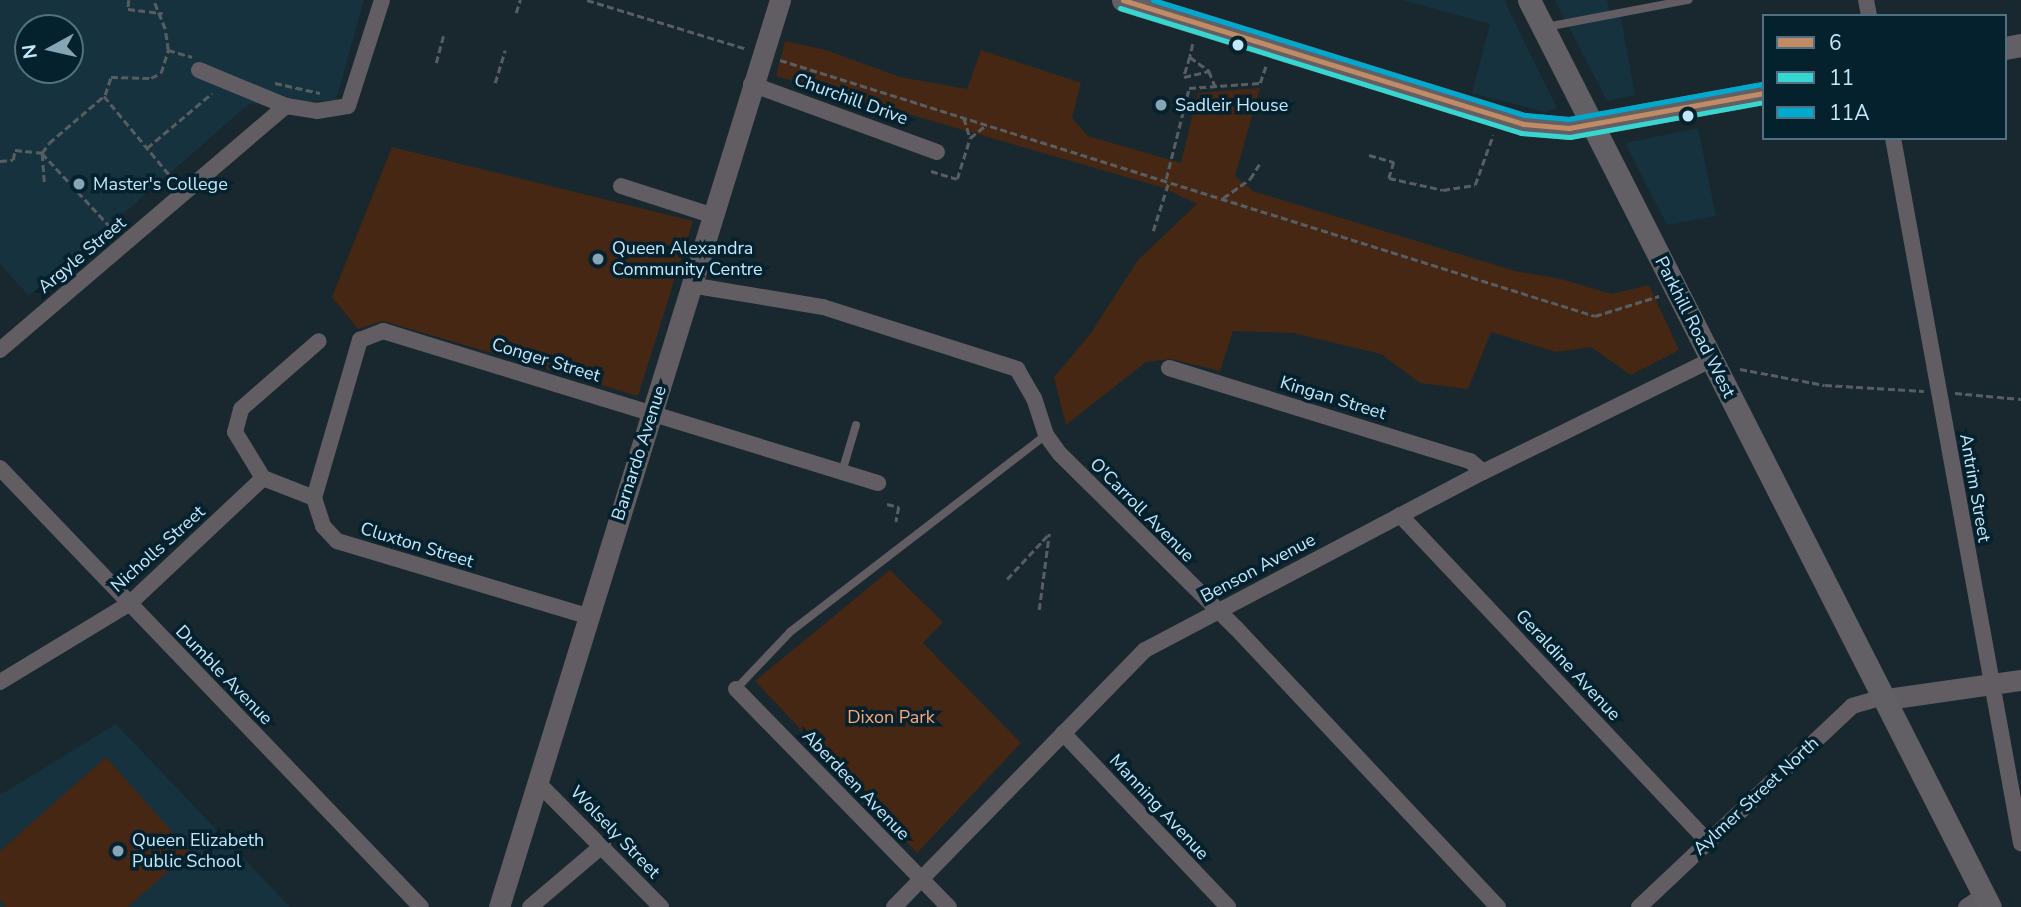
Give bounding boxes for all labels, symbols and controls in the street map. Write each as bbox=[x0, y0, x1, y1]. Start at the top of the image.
north arrow bbox=[14, 14, 84, 84]
legend bbox=[1762, 14, 2007, 140]
text: 6 bbox=[1829, 29, 1842, 57]
unlabelled marker bbox=[1231, 38, 1245, 52]
text: N bbox=[16, 43, 44, 60]
text: 11 bbox=[1829, 64, 1854, 92]
street label: Churchill Drive bbox=[791, 68, 911, 130]
place label: Sadleir House bbox=[1175, 94, 1288, 116]
marker: Sadleir House bbox=[1153, 97, 1169, 113]
text: 11A bbox=[1829, 99, 1870, 127]
unlabelled marker bbox=[1681, 109, 1695, 123]
place label: Master's College bbox=[93, 173, 228, 195]
marker: Master's College bbox=[71, 176, 87, 192]
street label: Argyle Street bbox=[34, 212, 130, 298]
place label: Queen Alexandra Community Centre bbox=[612, 238, 763, 280]
marker: Queen Alexandra Community Centre bbox=[590, 251, 606, 267]
street label: Parkhill Road West bbox=[1650, 253, 1740, 401]
street label: Conger Street bbox=[489, 333, 603, 387]
street label: Kingan Street bbox=[1277, 372, 1389, 424]
street label: Barnardo Avenue bbox=[607, 383, 671, 523]
street label: Antrim Street bbox=[1955, 432, 1995, 544]
street label: O'Carroll Avenue bbox=[1085, 453, 1199, 567]
street label: Nicholls Street bbox=[107, 501, 209, 597]
street label: Cluxton Street bbox=[358, 518, 476, 572]
street label: Benson Avenue bbox=[1197, 529, 1319, 607]
street label: Geraldine Avenue bbox=[1511, 605, 1625, 725]
street label: Dumble Avenue bbox=[171, 621, 277, 729]
park label: Dixon Park bbox=[847, 706, 935, 728]
street label: Aberdeen Avenue bbox=[798, 725, 914, 845]
street label: Aylmer Street North bbox=[1689, 732, 1823, 860]
street label: Manning Avenue bbox=[1105, 750, 1213, 864]
street label: Wolsely Street bbox=[565, 781, 665, 883]
place label: Queen Elizabeth Public School bbox=[132, 830, 264, 872]
marker: Queen Elizabeth Public School bbox=[110, 843, 126, 859]

